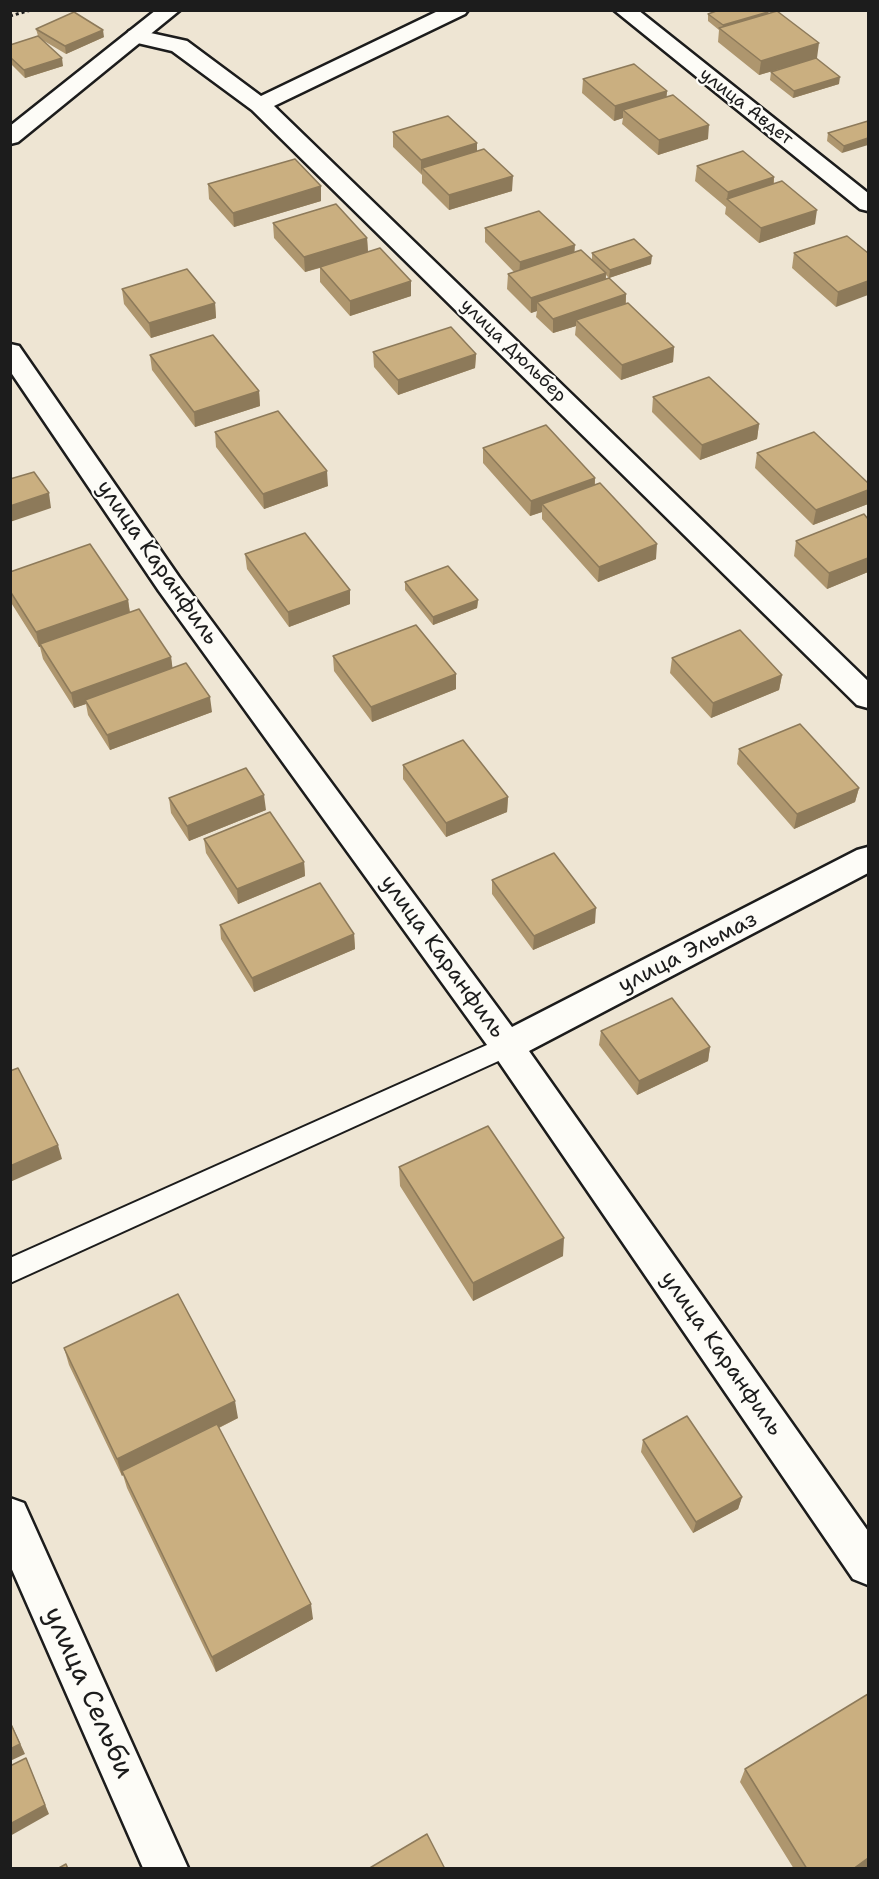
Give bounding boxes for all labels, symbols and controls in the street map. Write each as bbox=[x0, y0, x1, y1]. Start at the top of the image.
street label: улица Авдет bbox=[695, 64, 797, 150]
street label: улица Дюльбер bbox=[455, 295, 571, 407]
street label: улица Каранфиль bbox=[90, 476, 224, 650]
street label: улица Каранфиль bbox=[374, 870, 510, 1044]
street label: улица Эльмаз bbox=[614, 907, 762, 999]
street label: улица Каранфиль bbox=[654, 1267, 788, 1441]
street label: улица Сельби bbox=[36, 1602, 140, 1784]

